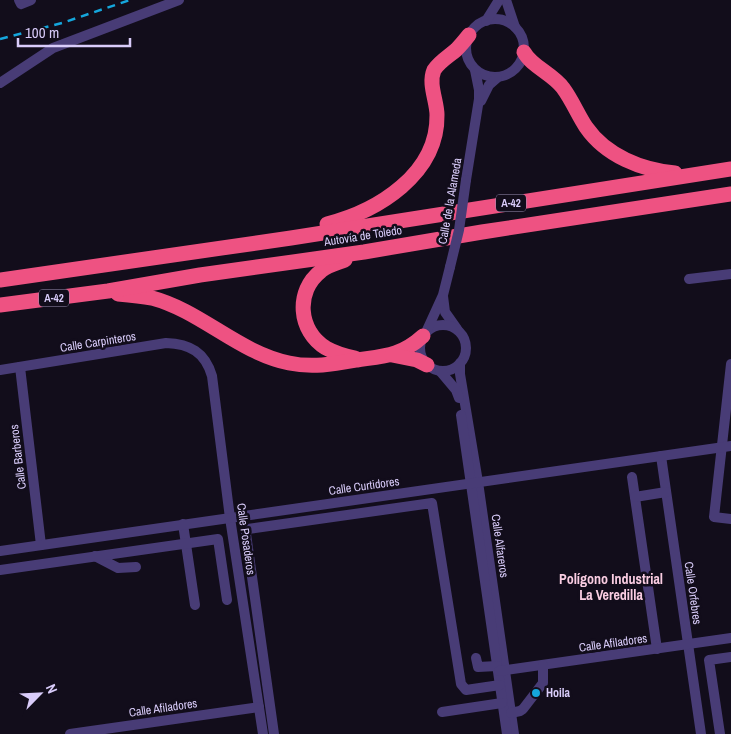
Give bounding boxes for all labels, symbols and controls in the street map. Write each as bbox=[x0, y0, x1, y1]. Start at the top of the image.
scale bar bbox=[18, 15, 130, 47]
text: 100 m bbox=[25, 22, 59, 43]
street label: Calle de la Alameda bbox=[435, 156, 466, 245]
road number: A-42 bbox=[496, 194, 526, 212]
street label: Autovía de Toledo bbox=[322, 222, 403, 250]
road number: A-42 bbox=[39, 290, 69, 306]
street label: Calle Carpinteros bbox=[59, 328, 137, 356]
street label: Calle Barberos bbox=[6, 424, 30, 490]
street label: Calle Curtidores bbox=[328, 473, 400, 499]
street label: Calle Posaderos bbox=[233, 502, 259, 576]
street label: Calle Alfareros bbox=[488, 513, 512, 579]
street label: Calle Orfebres bbox=[681, 560, 705, 626]
district label: Polígono Industrial La Veredilla bbox=[559, 570, 663, 604]
street label: Calle Afiladores bbox=[578, 630, 648, 656]
north arrow bbox=[15, 669, 65, 719]
text: N bbox=[42, 681, 62, 696]
place label: Hoila bbox=[546, 685, 571, 701]
marker: Hoila bbox=[530, 687, 542, 699]
street label: Calle Afiladores bbox=[128, 695, 198, 721]

